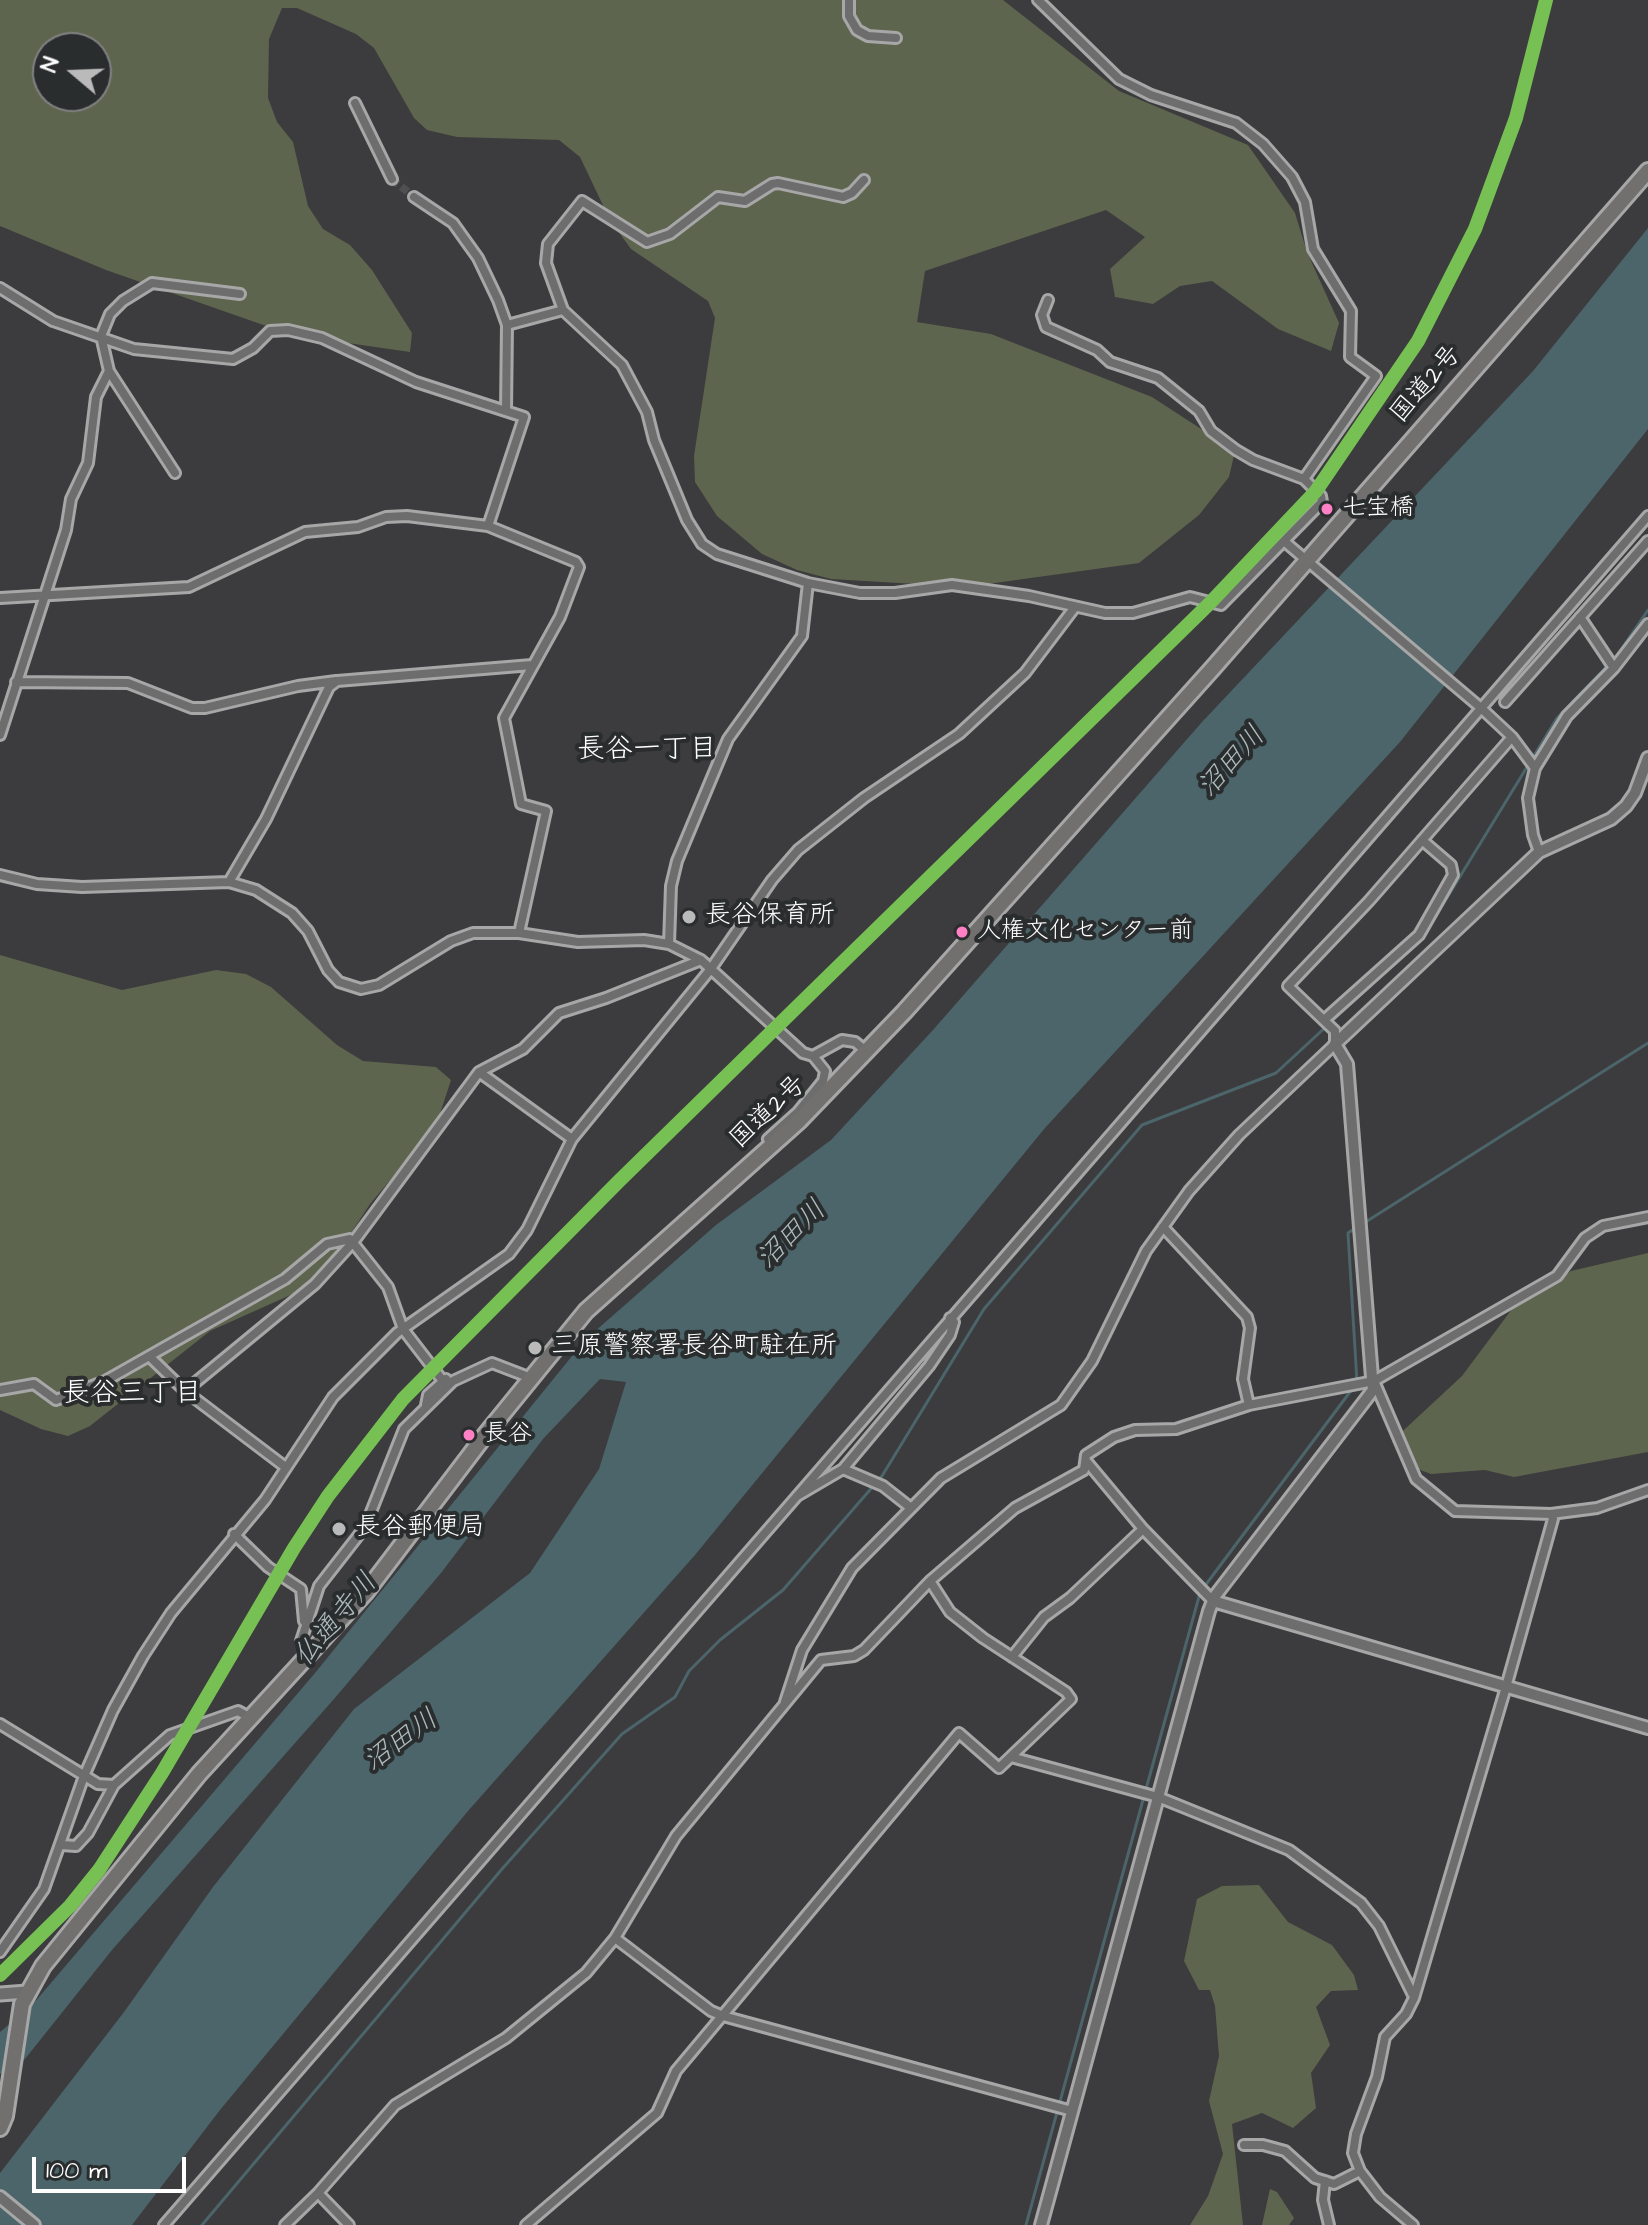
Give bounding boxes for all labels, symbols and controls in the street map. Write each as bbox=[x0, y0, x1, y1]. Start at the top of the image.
north arrow bbox=[32, 32, 112, 112]
text: N bbox=[34, 53, 68, 76]
street label: 国道2号 bbox=[1385, 340, 1469, 430]
place label: 七宝橋 bbox=[1342, 495, 1414, 523]
marker: 七宝橋 bbox=[1319, 501, 1335, 517]
water label: 沼田川 bbox=[1192, 721, 1274, 805]
district label: 長谷一丁目 bbox=[577, 734, 717, 768]
place label: 長谷保育所 bbox=[705, 901, 835, 933]
marker: 長谷保育所 bbox=[680, 908, 698, 926]
place label: 人権文化センター前 bbox=[977, 918, 1193, 946]
marker: 人権文化センター前 bbox=[954, 924, 970, 940]
street label: 国道2号 bbox=[724, 1070, 814, 1156]
water label: 沼田川 bbox=[751, 1194, 835, 1278]
place label: 三原警察署長谷町駐在所 bbox=[551, 1332, 837, 1364]
marker: 三原警察署長谷町駐在所 bbox=[526, 1339, 544, 1357]
district label: 長谷三丁目 bbox=[62, 1378, 202, 1412]
place label: 長谷 bbox=[484, 1421, 532, 1449]
marker: 長谷 bbox=[461, 1427, 477, 1443]
place label: 長谷郵便局 bbox=[355, 1513, 485, 1545]
marker: 長谷郵便局 bbox=[330, 1520, 348, 1538]
water label: 仏通寺川 bbox=[288, 1567, 386, 1675]
water label: 沼田川 bbox=[358, 1704, 446, 1780]
scale bar bbox=[36, 2141, 190, 2191]
text: 100 m bbox=[46, 2154, 108, 2188]

